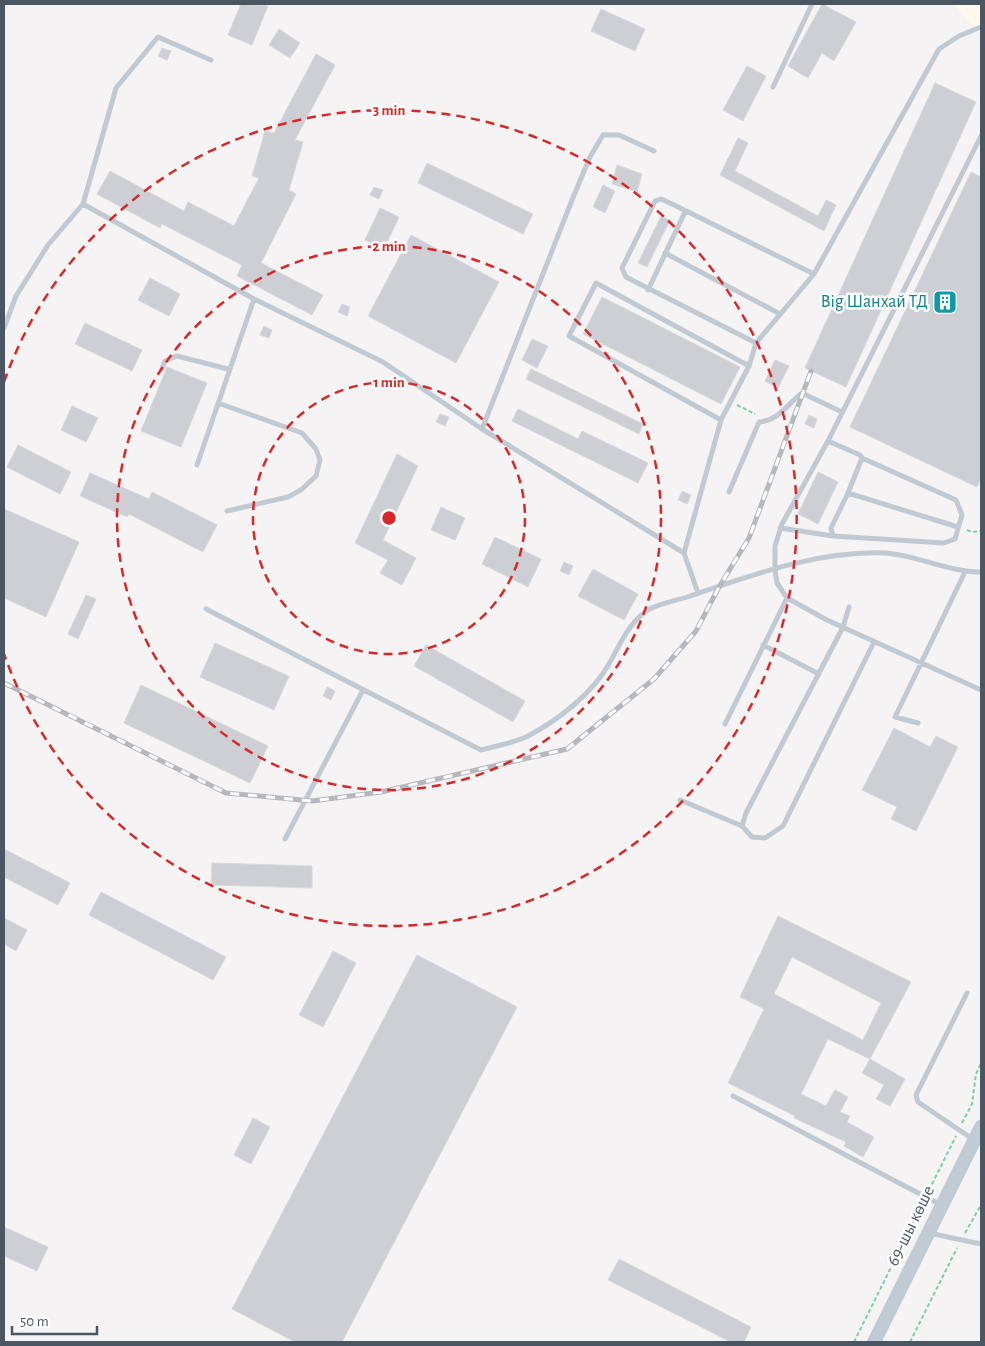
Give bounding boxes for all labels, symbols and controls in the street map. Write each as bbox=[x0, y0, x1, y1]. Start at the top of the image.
text: 3 min bbox=[373, 103, 405, 118]
text: 2 min bbox=[372, 239, 406, 254]
building icon: Big Шанхай ТД bbox=[932, 289, 958, 315]
place label: Big Шанхай ТД bbox=[821, 293, 928, 311]
text: 1 min bbox=[373, 375, 405, 390]
centre of rings bbox=[380, 509, 398, 527]
street label: 69-шы көше bbox=[884, 1183, 938, 1269]
scale bar bbox=[12, 1304, 98, 1336]
text: 50 m bbox=[20, 1314, 49, 1329]

